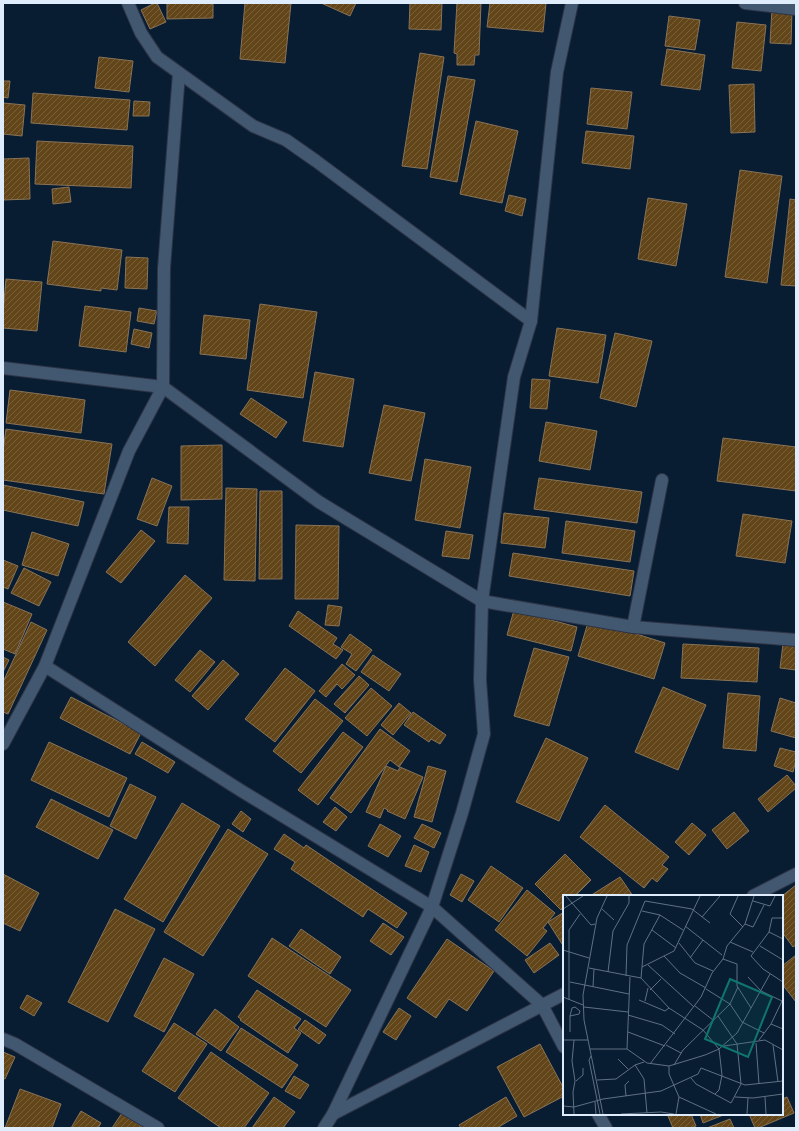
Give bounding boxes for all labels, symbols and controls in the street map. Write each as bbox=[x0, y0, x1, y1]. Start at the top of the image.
inset map bbox=[563, 895, 783, 1115]

